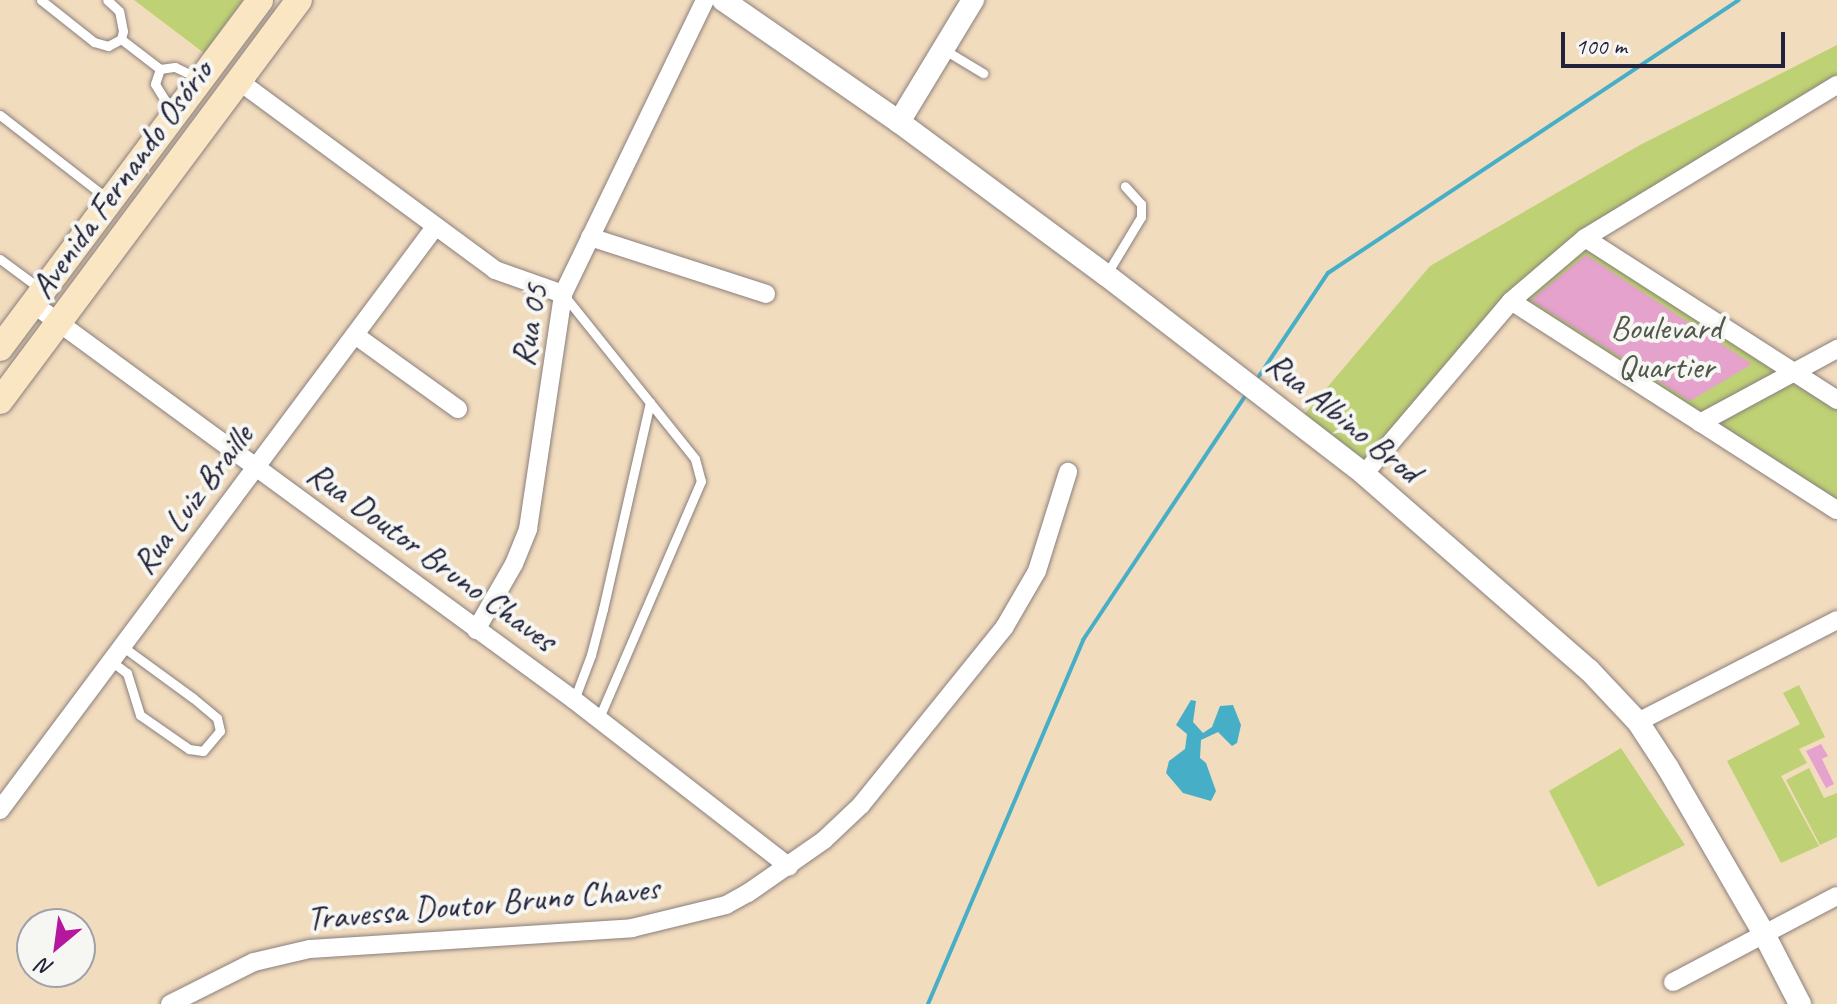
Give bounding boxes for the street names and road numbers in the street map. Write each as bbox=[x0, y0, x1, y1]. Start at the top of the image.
street label: Avenida Fernando Osório bbox=[21, 52, 221, 306]
street label: Rua 05 bbox=[501, 281, 557, 369]
street label: Rua Albino Brod bbox=[1259, 342, 1429, 492]
street label: Rua Luiz Braille bbox=[123, 416, 261, 582]
street label: Rua Doutor Bruno Chaves bbox=[299, 452, 565, 660]
street label: Travessa Doutor Bruno Chaves bbox=[305, 867, 661, 939]

